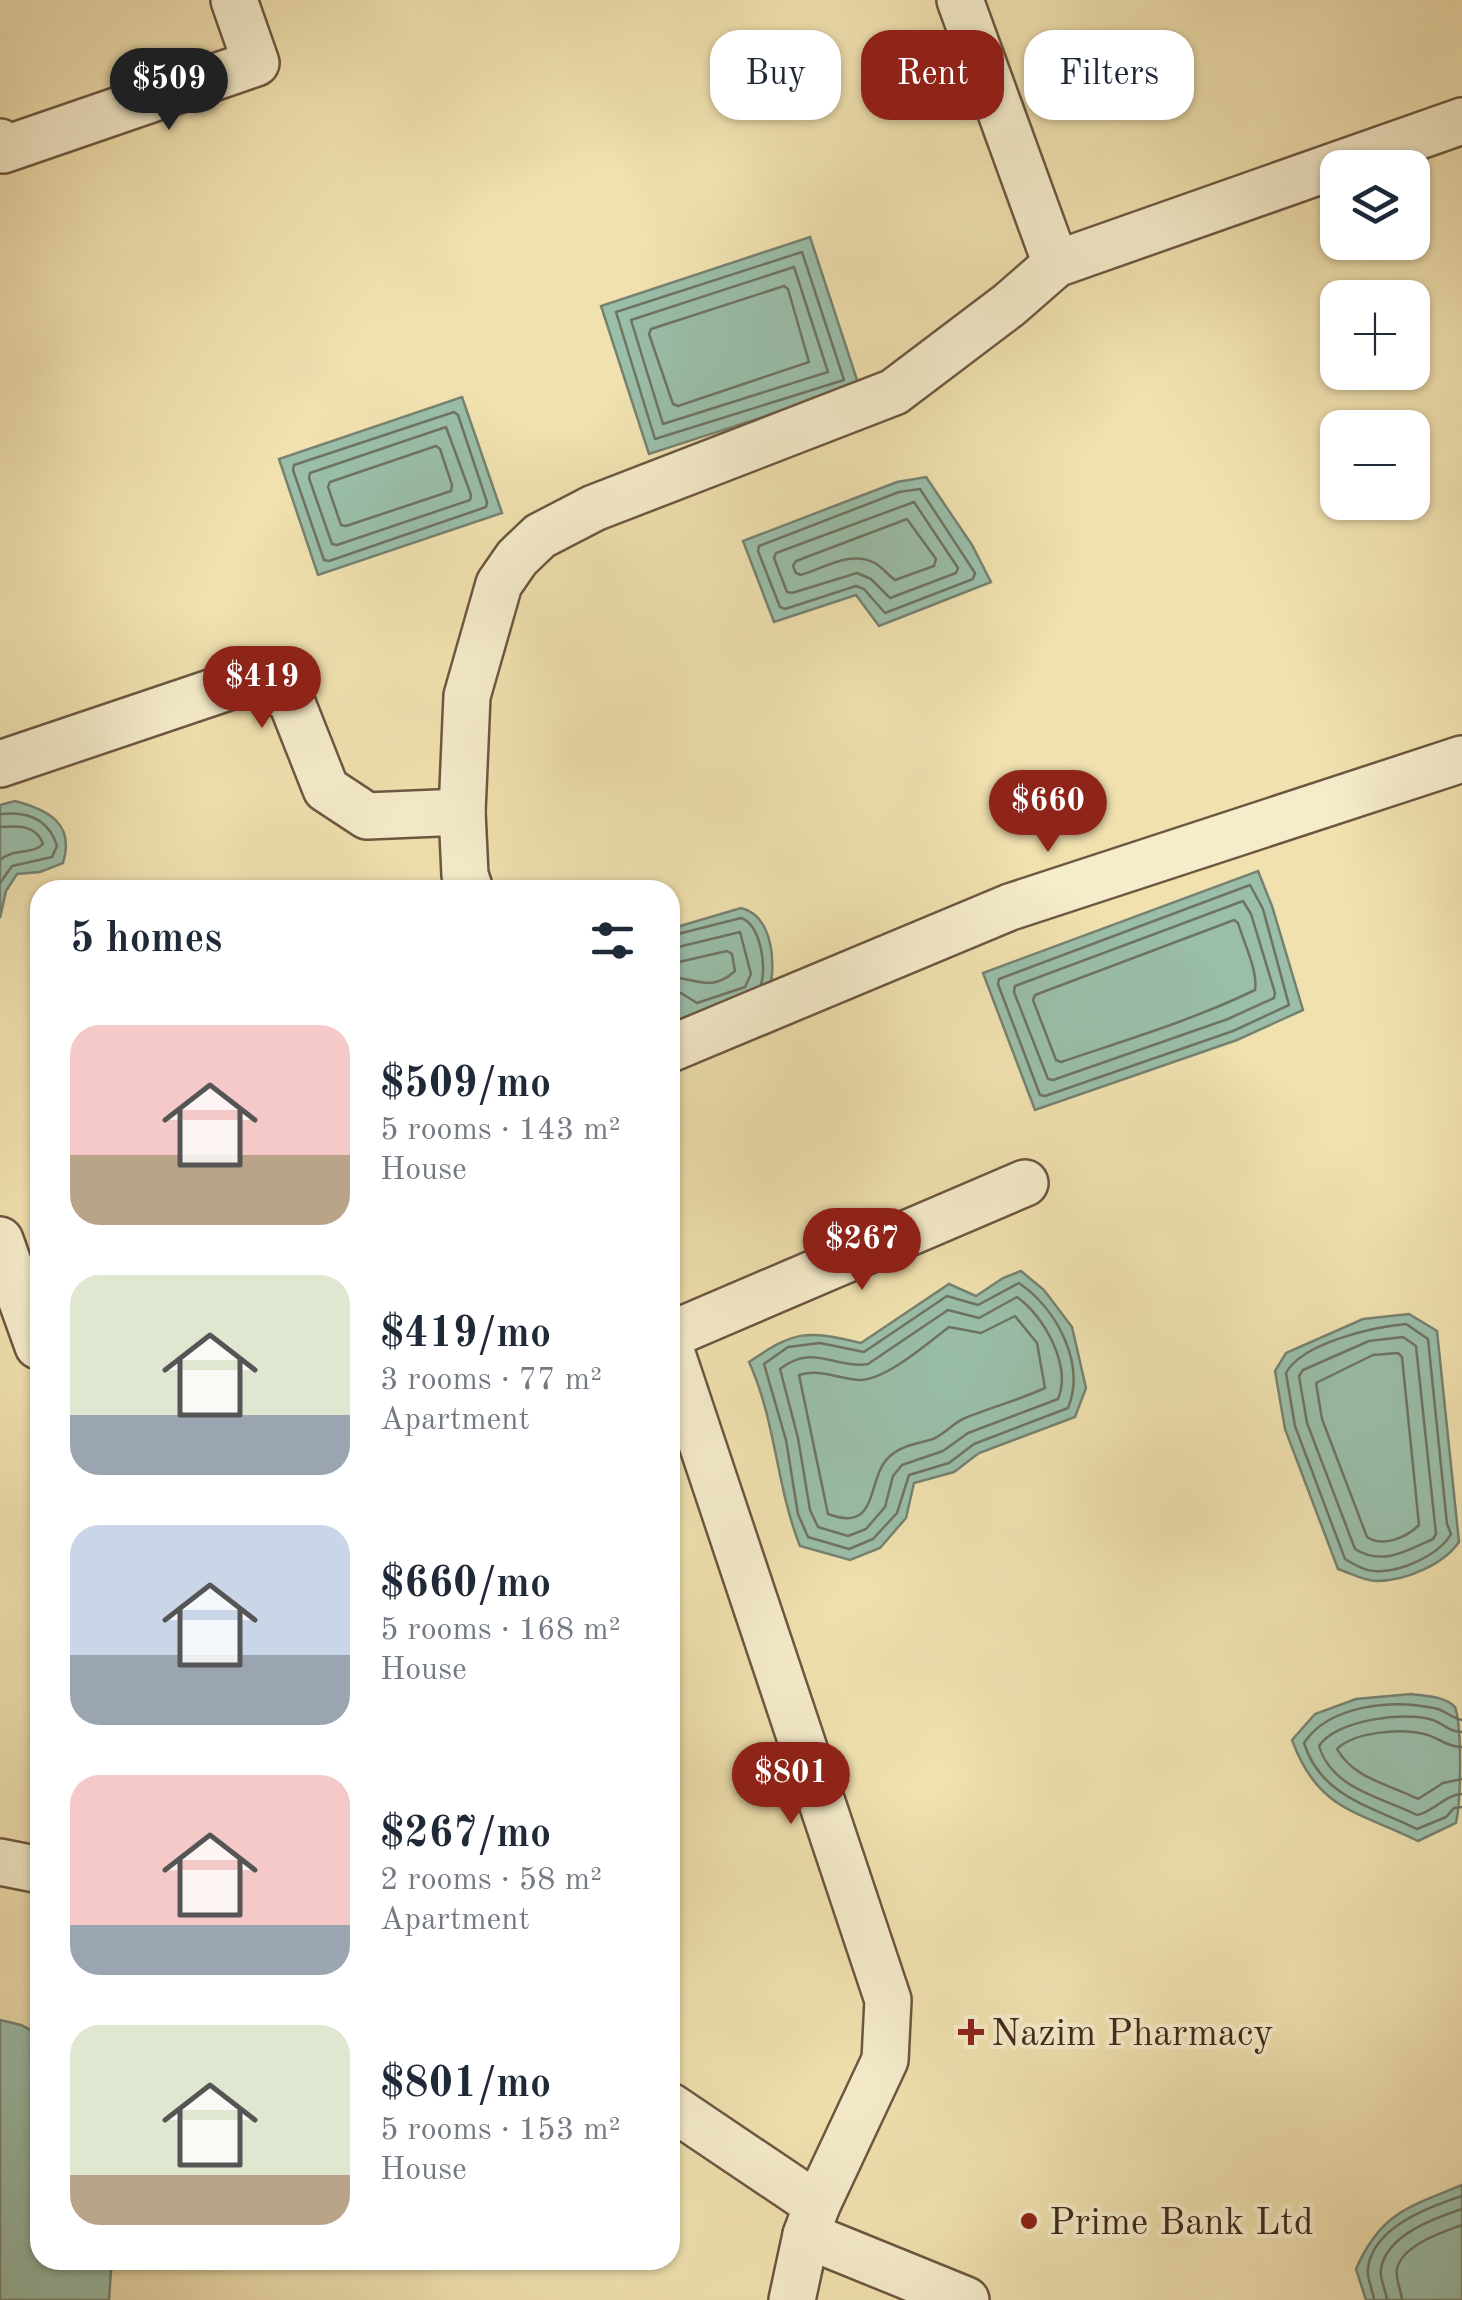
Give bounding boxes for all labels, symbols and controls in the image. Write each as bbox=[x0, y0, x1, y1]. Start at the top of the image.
chip: Buy bbox=[710, 30, 841, 120]
chip: Rent bbox=[861, 30, 1004, 120]
chip: Filters bbox=[1024, 30, 1194, 120]
pin: $509 bbox=[110, 48, 228, 133]
text: $509 bbox=[132, 64, 206, 96]
map controls bbox=[1320, 150, 1430, 520]
button: layers bbox=[1320, 150, 1430, 260]
button: + bbox=[1320, 280, 1430, 390]
button: − bbox=[1320, 410, 1430, 520]
pin: $419 bbox=[203, 646, 321, 731]
text: $419 bbox=[225, 662, 299, 694]
pin: $660 bbox=[989, 770, 1107, 855]
text: $660 bbox=[1011, 786, 1085, 818]
icon: filters bbox=[585, 913, 640, 968]
text: 5 homes bbox=[70, 919, 222, 961]
text: $509/mo bbox=[380, 1064, 551, 1106]
icon: home bbox=[150, 1065, 270, 1185]
text: 5 rooms · 143 m² bbox=[380, 1115, 621, 1147]
text: House bbox=[380, 1155, 467, 1187]
pin: $267 bbox=[803, 1208, 921, 1293]
text: $267 bbox=[825, 1224, 899, 1256]
text: $419/mo bbox=[380, 1314, 551, 1356]
icon: home bbox=[150, 1315, 270, 1435]
text: 3 rooms · 77 m² bbox=[380, 1365, 602, 1397]
text: Apartment bbox=[380, 1405, 530, 1437]
text: $660/mo bbox=[380, 1564, 551, 1606]
icon: home bbox=[150, 1565, 270, 1685]
text: 5 rooms · 168 m² bbox=[380, 1615, 621, 1647]
text: House bbox=[380, 1655, 467, 1687]
pin: $801 bbox=[732, 1742, 850, 1827]
text: $801 bbox=[754, 1758, 828, 1790]
text: $267/mo bbox=[380, 1814, 551, 1856]
icon: home bbox=[150, 1815, 270, 1935]
text: 2 rooms · 58 m² bbox=[380, 1865, 602, 1897]
text: Apartment bbox=[380, 1905, 530, 1937]
place label: Nazim Pharmacy bbox=[991, 2016, 1273, 2054]
marker: Nazim Pharmacy bbox=[960, 2021, 982, 2043]
text: $801/mo bbox=[380, 2064, 551, 2106]
icon: home bbox=[150, 2065, 270, 2185]
text: 5 rooms · 153 m² bbox=[380, 2115, 621, 2147]
text: House bbox=[380, 2155, 467, 2187]
place label: Prime Bank Ltd bbox=[1049, 2205, 1313, 2243]
marker: Prime Bank Ltd bbox=[1018, 2210, 1040, 2232]

